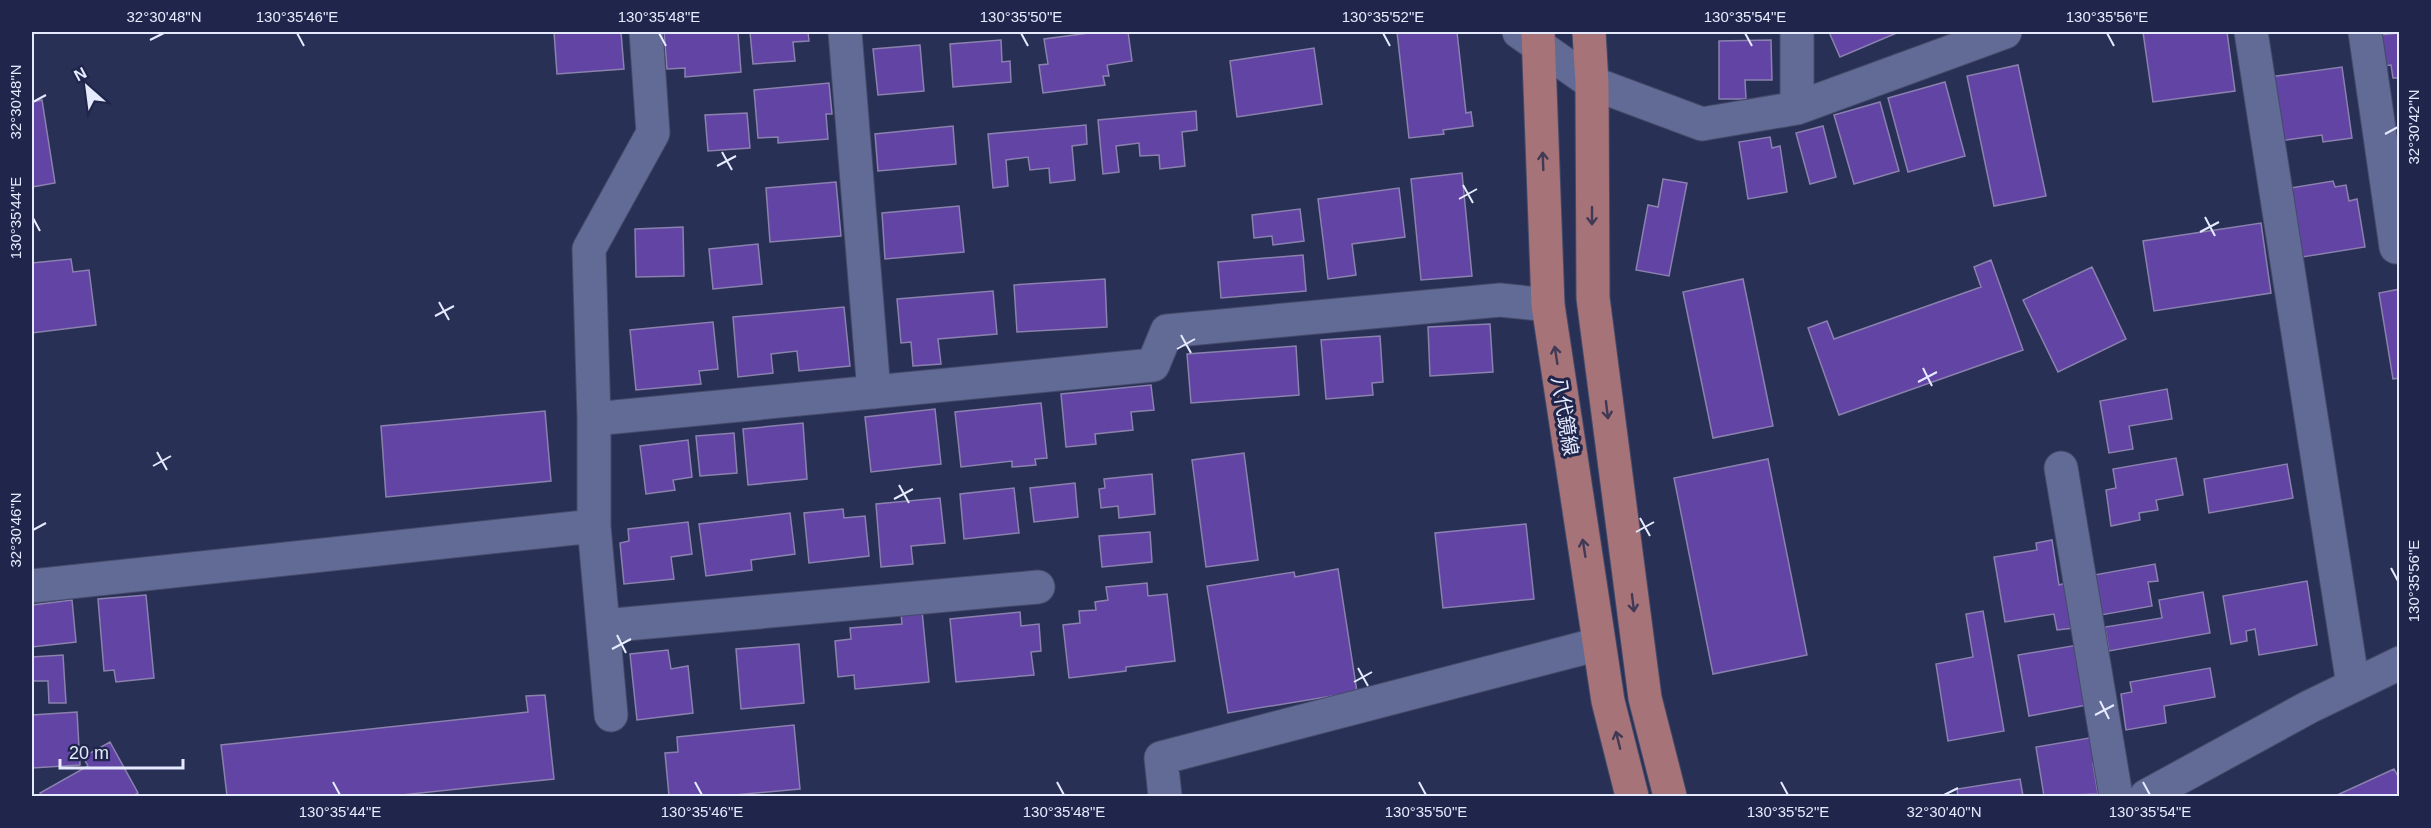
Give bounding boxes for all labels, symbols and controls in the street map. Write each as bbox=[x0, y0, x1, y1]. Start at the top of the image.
text: 32°30'48"N bbox=[126, 8, 202, 25]
text: 130°35'46"E bbox=[256, 8, 338, 25]
text: 130°35'48"E bbox=[618, 8, 700, 25]
text: 130°35'50"E bbox=[980, 8, 1062, 25]
text: 130°35'52"E bbox=[1342, 8, 1424, 25]
text: 130°35'54"E bbox=[1704, 8, 1786, 25]
text: 130°35'56"E bbox=[2066, 8, 2148, 25]
north arrow bbox=[57, 57, 117, 117]
text: 32°30'48"N bbox=[7, 64, 24, 140]
text: N bbox=[71, 64, 89, 84]
text: 32°30'42"N bbox=[2405, 89, 2422, 165]
one-way arrow bbox=[1537, 151, 1549, 171]
text: 130°35'44"E bbox=[7, 177, 24, 259]
one-way arrow bbox=[1586, 205, 1598, 225]
one-way arrow bbox=[1550, 346, 1561, 365]
street label: 八代鏡線 bbox=[1548, 375, 1582, 457]
one-way arrow bbox=[1602, 400, 1613, 419]
text: 32°30'46"N bbox=[7, 492, 24, 568]
one-way arrow bbox=[1579, 538, 1590, 558]
text: 130°35'56"E bbox=[2405, 540, 2422, 622]
one-way arrow bbox=[1627, 593, 1638, 613]
one-way arrow bbox=[1611, 731, 1623, 750]
scale bar bbox=[60, 732, 183, 770]
text: 20 m bbox=[69, 743, 109, 763]
text: 130°35'44"E bbox=[299, 803, 381, 820]
text: 130°35'46"E bbox=[661, 803, 743, 820]
text: 130°35'48"E bbox=[1023, 803, 1105, 820]
text: 130°35'50"E bbox=[1385, 803, 1467, 820]
text: 130°35'52"E bbox=[1747, 803, 1829, 820]
text: 32°30'40"N bbox=[1906, 803, 1982, 820]
text: 130°35'54"E bbox=[2109, 803, 2191, 820]

